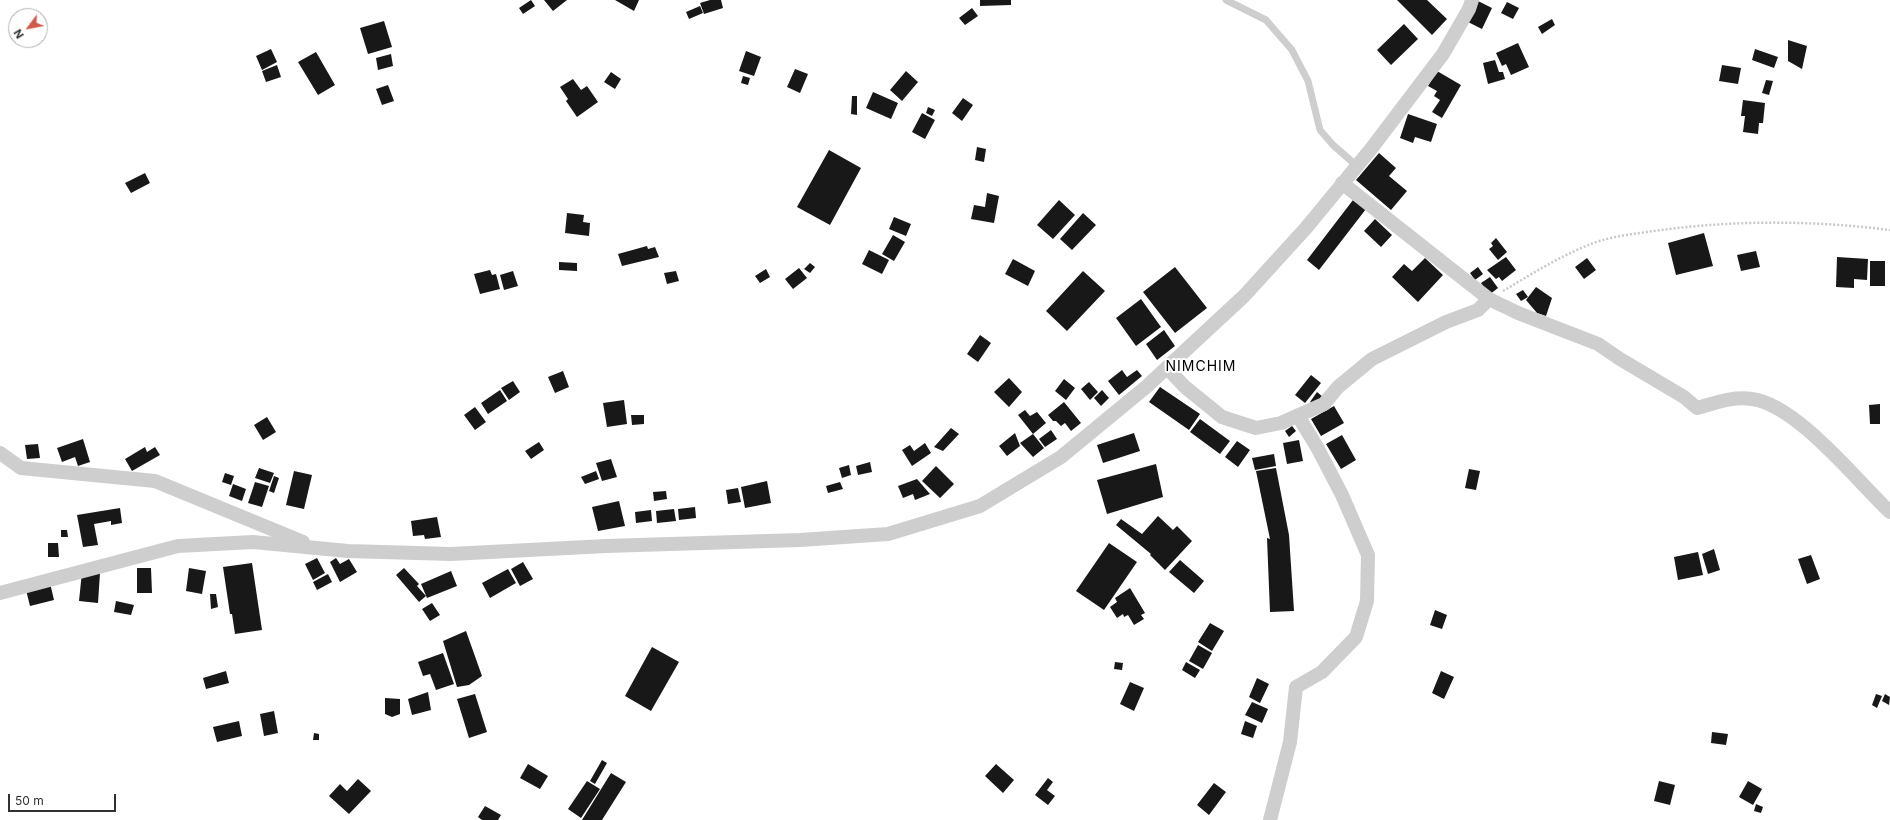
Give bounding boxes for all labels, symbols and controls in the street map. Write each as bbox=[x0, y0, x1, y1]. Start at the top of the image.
north arrow bbox=[8, 8, 48, 48]
text: N bbox=[11, 27, 27, 41]
district label: NIMCHIM bbox=[1166, 359, 1236, 375]
scale bar bbox=[10, 786, 118, 812]
text: 50 m bbox=[15, 793, 44, 808]

